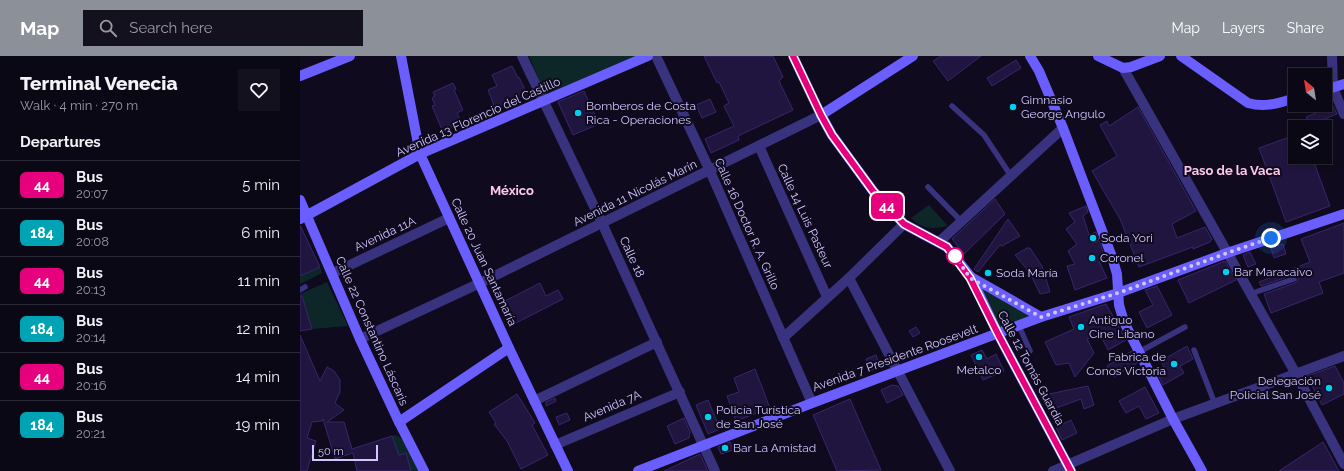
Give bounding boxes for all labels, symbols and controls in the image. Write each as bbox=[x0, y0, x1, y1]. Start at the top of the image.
search box bbox=[83, 10, 363, 46]
text: Map bbox=[20, 17, 59, 39]
icon: search bbox=[97, 17, 119, 39]
text: Search here bbox=[129, 19, 213, 37]
text: Map bbox=[1172, 20, 1200, 36]
text: Layers bbox=[1222, 20, 1265, 36]
text: Share bbox=[1287, 20, 1324, 36]
north arrow bbox=[1288, 68, 1332, 112]
map controls bbox=[1288, 68, 1332, 164]
button: heart bbox=[238, 69, 280, 111]
text: Terminal Venecia bbox=[20, 72, 178, 94]
street label: Avenida 13 Florencio del Castillo bbox=[394, 74, 562, 160]
place label: Gimnasio George Angulo bbox=[1021, 93, 1105, 121]
text: Walk · 4 min · 270 m bbox=[20, 98, 138, 113]
place label: Bomberos de Costa Rica - Operaciones bbox=[586, 99, 696, 127]
marker: Gimnasio George Angulo bbox=[1008, 102, 1018, 112]
marker: Bomberos de Costa Rica - Operaciones bbox=[573, 108, 583, 118]
button: layers bbox=[1288, 120, 1332, 164]
text: Departures bbox=[20, 133, 101, 151]
street label: Calle 16 Doctor R. A. Grillo bbox=[712, 156, 782, 292]
street label: Avenida 11 Nicolás Marín bbox=[571, 157, 699, 229]
street label: Calle 14 Luis Pasteur bbox=[775, 161, 836, 271]
district label: Paso de la Vaca bbox=[1184, 163, 1281, 178]
text: Bus bbox=[76, 168, 103, 186]
text: 5 min bbox=[242, 176, 280, 194]
text: 44 bbox=[34, 177, 50, 193]
district label: México bbox=[490, 183, 534, 198]
text: 20:07 bbox=[76, 186, 108, 201]
line badge: 44 bbox=[869, 193, 905, 219]
street label: Calle 20 Juan Santamaría bbox=[448, 196, 520, 328]
text: 44 bbox=[879, 198, 895, 214]
street label: Avenida 11A bbox=[352, 214, 418, 254]
text: Bus bbox=[76, 216, 103, 234]
text: 6 min bbox=[241, 224, 280, 242]
text: 184 bbox=[30, 225, 54, 241]
your location bbox=[1261, 228, 1281, 248]
place label: Soda Yori bbox=[1101, 231, 1153, 245]
marker: Soda Yori bbox=[1088, 233, 1098, 243]
text: 20:08 bbox=[76, 234, 109, 249]
street label: Calle 18 bbox=[616, 234, 648, 280]
unlabelled marker bbox=[946, 247, 964, 265]
place label: Coronel bbox=[1100, 251, 1145, 265]
marker: Coronel bbox=[1087, 253, 1097, 263]
street label: Calle 22 Constantino Láscaris bbox=[333, 254, 411, 408]
text: Bus bbox=[76, 264, 103, 282]
place label: Bar Maracaivo bbox=[1234, 265, 1312, 279]
place label: Soda María bbox=[996, 266, 1058, 280]
marker: Bar Maracaivo bbox=[1221, 267, 1231, 277]
marker: Soda María bbox=[983, 268, 993, 278]
text: 11 min bbox=[238, 272, 280, 290]
text: 44 bbox=[34, 273, 50, 289]
text: 20:13 bbox=[76, 282, 106, 297]
street label: Calle 12 Tomás Guardia bbox=[995, 308, 1067, 428]
text: Bus bbox=[76, 312, 103, 330]
place label: Antiguo Cine Líbano bbox=[1089, 313, 1155, 341]
text: 12 min bbox=[236, 320, 280, 338]
text: 184 bbox=[30, 321, 54, 337]
street label: Avenida 7 Presidente Roosevelt bbox=[811, 322, 979, 394]
marker: Antiguo Cine Líbano bbox=[1076, 322, 1086, 332]
text: 20:14 bbox=[76, 330, 106, 345]
place label: Fabrica de Conos Victoria bbox=[1086, 350, 1166, 378]
marker: Metalco bbox=[974, 352, 984, 362]
marker: Fabrica de Conos Victoria bbox=[1169, 359, 1179, 369]
text: Bus bbox=[76, 360, 103, 378]
place label: Metalco bbox=[957, 363, 1001, 377]
text: 14 min bbox=[236, 368, 280, 386]
text: 44 bbox=[34, 369, 50, 385]
place label: Delegación Policial San José bbox=[1230, 374, 1321, 402]
text: 20:16 bbox=[76, 378, 107, 393]
marker: Delegación Policial San José bbox=[1324, 383, 1334, 393]
street label: Avenida 7A bbox=[581, 388, 643, 424]
place label: Policía Turística de San José bbox=[716, 403, 801, 431]
text: Bus bbox=[76, 408, 103, 426]
marker: Policía Turística de San José bbox=[703, 412, 713, 422]
text: 19 min bbox=[235, 416, 280, 434]
text: 184 bbox=[30, 417, 54, 433]
text: 20:21 bbox=[76, 426, 106, 441]
place label: Bar La Amistad bbox=[733, 441, 816, 455]
scale bar bbox=[312, 443, 378, 462]
marker: Bar La Amistad bbox=[720, 443, 730, 453]
text: 50 m bbox=[318, 445, 344, 458]

